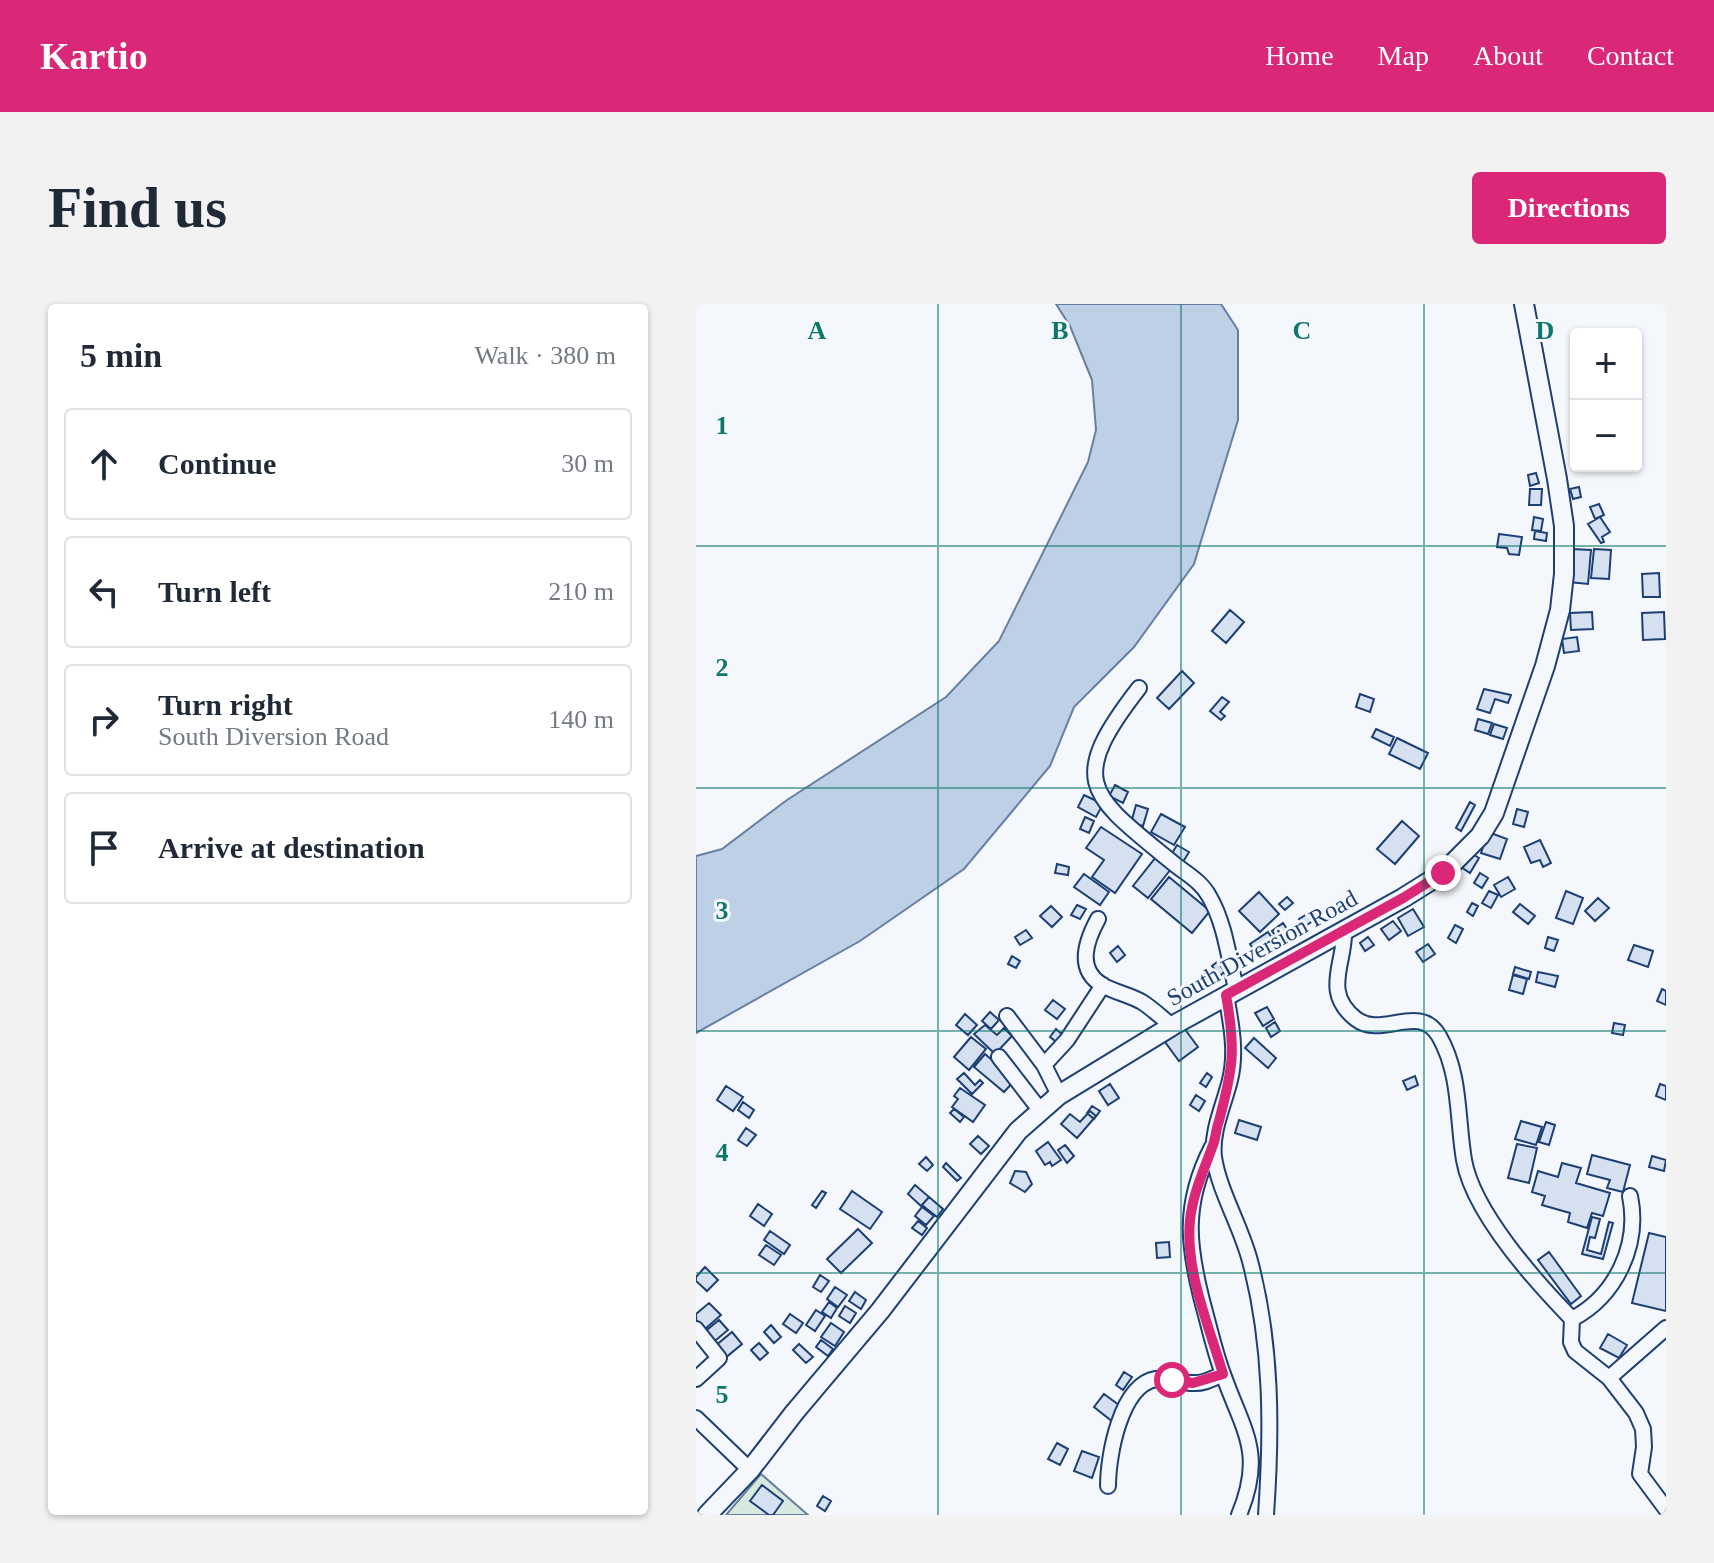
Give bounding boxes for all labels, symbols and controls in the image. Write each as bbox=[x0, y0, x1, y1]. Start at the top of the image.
text: Kartio bbox=[40, 35, 148, 77]
text: Home bbox=[1265, 40, 1334, 71]
text: Map bbox=[1378, 40, 1429, 71]
text: About bbox=[1473, 40, 1543, 71]
text: Contact bbox=[1587, 40, 1674, 71]
button: Directions bbox=[1472, 172, 1666, 244]
text: Find us bbox=[48, 177, 227, 239]
text: A bbox=[808, 316, 827, 345]
text: B bbox=[1051, 316, 1069, 345]
text: C bbox=[1293, 316, 1311, 345]
text: D bbox=[1536, 316, 1554, 345]
map controls bbox=[1570, 328, 1642, 472]
button: + bbox=[1570, 328, 1642, 400]
text: 5 min bbox=[80, 337, 162, 374]
text: Walk · 380 m bbox=[474, 341, 616, 370]
button: − bbox=[1570, 400, 1642, 472]
text: 1 bbox=[716, 411, 729, 440]
icon: ahead bbox=[82, 442, 126, 486]
text: Continue bbox=[158, 447, 276, 480]
text: 30 m bbox=[561, 449, 614, 478]
icon: left bbox=[82, 570, 126, 614]
text: Turn left bbox=[158, 575, 271, 608]
text: 210 m bbox=[548, 577, 614, 606]
text: 2 bbox=[716, 653, 729, 682]
text: Turn right bbox=[158, 688, 293, 721]
icon: right bbox=[82, 698, 126, 742]
text: 140 m bbox=[548, 705, 614, 734]
text: South Diversion Road bbox=[158, 722, 389, 751]
icon: arrive bbox=[82, 826, 126, 870]
text: Arrive at destination bbox=[158, 831, 425, 864]
route end bbox=[1425, 855, 1461, 891]
street label: South Diversion Road bbox=[1162, 885, 1362, 1011]
text: 3 bbox=[716, 896, 729, 925]
text: 4 bbox=[716, 1138, 729, 1167]
route start bbox=[1154, 1362, 1190, 1398]
text: 5 bbox=[716, 1380, 729, 1409]

